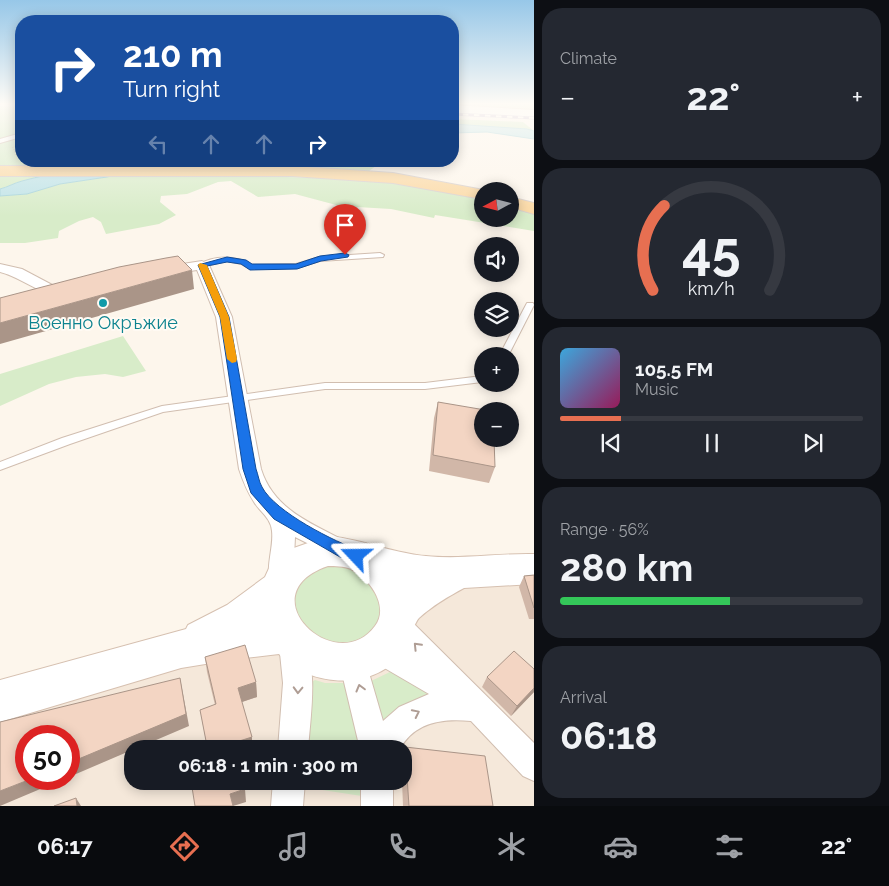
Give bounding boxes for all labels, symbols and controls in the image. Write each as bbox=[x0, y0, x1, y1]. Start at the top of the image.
text: 210 m bbox=[123, 34, 223, 75]
icon: right bbox=[40, 35, 105, 100]
text: Climate bbox=[560, 49, 617, 68]
text: 22° bbox=[687, 74, 740, 119]
text: Turn right bbox=[123, 76, 220, 102]
text: − bbox=[560, 81, 575, 114]
text: + bbox=[851, 81, 863, 114]
icon: left bbox=[144, 130, 172, 158]
icon: ahead bbox=[197, 130, 225, 158]
icon: ahead bbox=[250, 130, 278, 158]
icon: right bbox=[303, 130, 331, 158]
north arrow bbox=[474, 182, 519, 228]
map controls bbox=[474, 182, 519, 447]
pin bbox=[324, 204, 366, 255]
icon: arrive bbox=[331, 211, 359, 239]
text: 45 bbox=[682, 220, 741, 281]
button: sound bbox=[474, 237, 519, 282]
text: km/h bbox=[688, 278, 735, 299]
button: layers bbox=[474, 292, 519, 337]
marker: Военно Окръжие bbox=[97, 297, 109, 309]
place label: Военно Окръжие bbox=[28, 312, 178, 333]
button: + bbox=[474, 347, 519, 392]
text: 105.5 FM bbox=[635, 358, 713, 380]
text: Music bbox=[635, 380, 679, 399]
button: − bbox=[474, 402, 519, 447]
icon: previous bbox=[597, 429, 625, 457]
icon: pause bbox=[698, 429, 726, 457]
icon: next bbox=[799, 429, 827, 457]
text: Range · 56% bbox=[560, 520, 649, 539]
position arrow bbox=[329, 529, 381, 581]
text: 280 km bbox=[560, 545, 693, 590]
one-way arrow bbox=[414, 643, 423, 652]
one-way arrow bbox=[355, 684, 366, 692]
one-way arrow bbox=[292, 687, 303, 695]
text: Arrival bbox=[560, 688, 607, 707]
one-way arrow bbox=[411, 709, 420, 720]
text: 06:18 bbox=[560, 713, 658, 758]
speed limit sign: 50 bbox=[15, 725, 80, 790]
text: 06:18 · 1 min · 300 m bbox=[178, 754, 358, 776]
icon: directions bbox=[167, 829, 202, 864]
icon: music bbox=[276, 829, 311, 864]
icon: phone bbox=[385, 829, 420, 864]
icon: climate bbox=[494, 829, 529, 864]
icon: car bbox=[603, 829, 638, 864]
icon: filters bbox=[712, 829, 747, 864]
text: 06:17 bbox=[37, 833, 93, 859]
text: 22° bbox=[821, 833, 852, 859]

